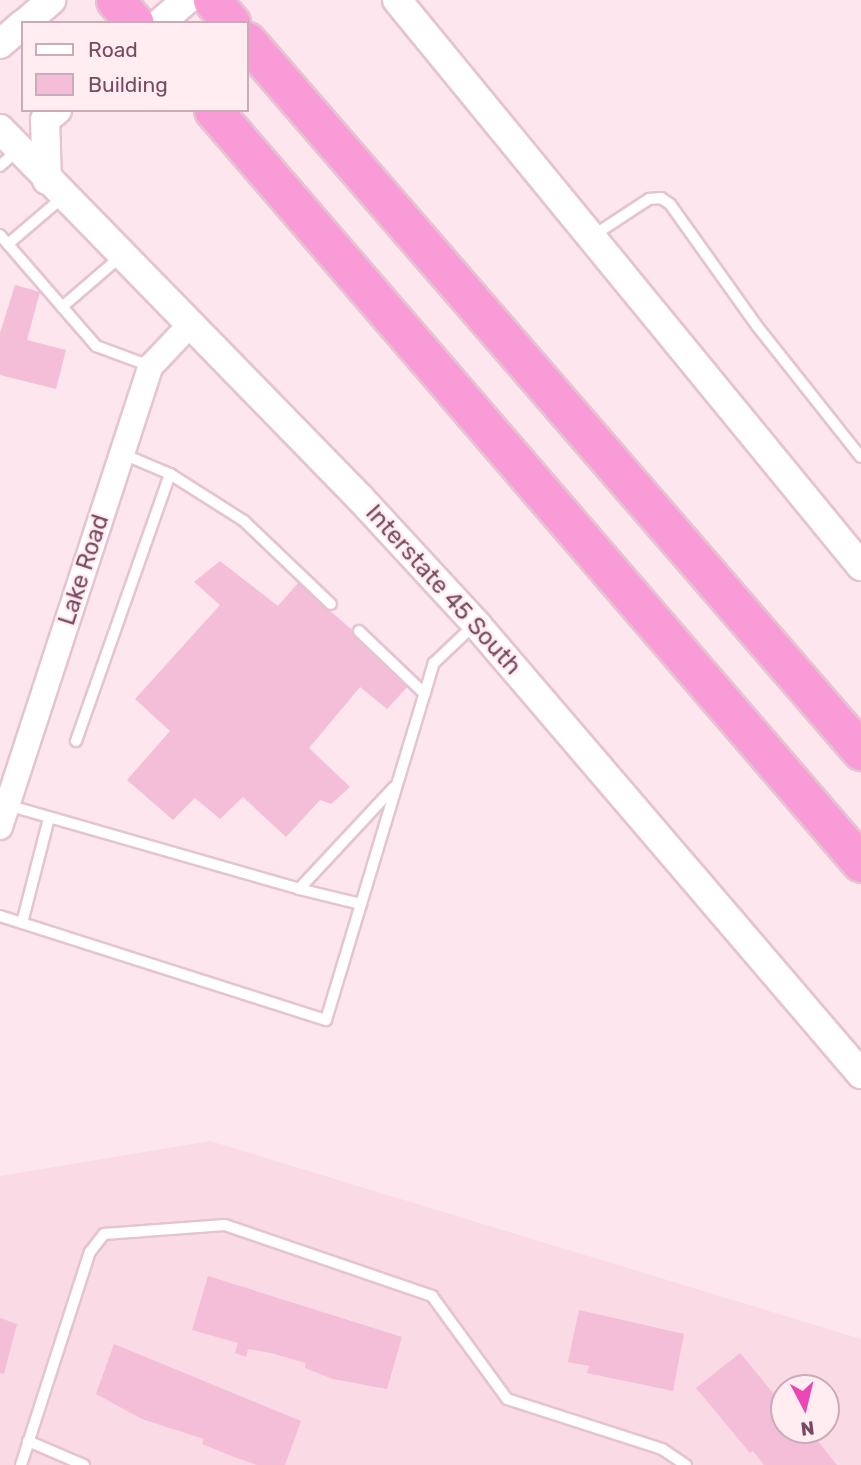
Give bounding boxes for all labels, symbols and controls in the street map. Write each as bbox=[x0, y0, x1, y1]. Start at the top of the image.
legend bbox=[21, 21, 248, 112]
text: Road bbox=[88, 37, 138, 62]
text: Building bbox=[88, 72, 168, 97]
street label: Interstate 45 South bbox=[359, 499, 527, 681]
street label: Lake Road bbox=[53, 511, 115, 629]
north arrow bbox=[770, 1374, 840, 1444]
text: N bbox=[799, 1416, 816, 1441]

